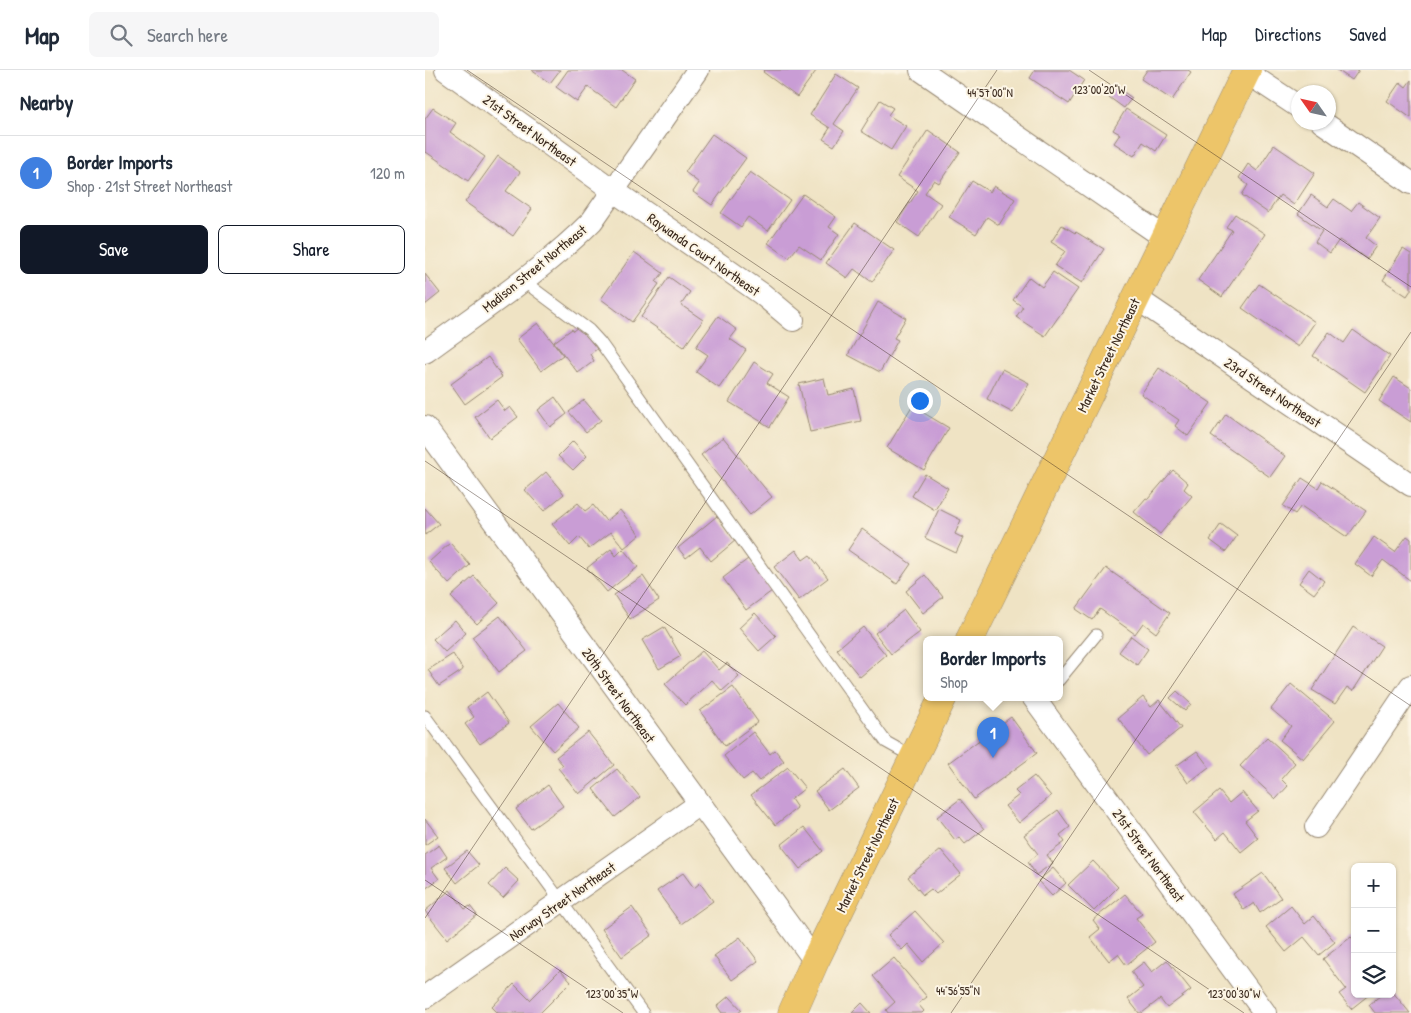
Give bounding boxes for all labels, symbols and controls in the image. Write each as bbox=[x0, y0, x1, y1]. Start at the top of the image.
search box bbox=[89, 12, 439, 57]
text: Map bbox=[25, 19, 59, 51]
icon: search bbox=[107, 21, 135, 49]
text: Search here bbox=[147, 22, 228, 48]
text: Map bbox=[1202, 22, 1227, 47]
text: Directions bbox=[1255, 22, 1321, 47]
text: Saved bbox=[1349, 22, 1386, 47]
text: 123°00'20"W bbox=[1073, 81, 1126, 98]
text: 44°57'00"N bbox=[967, 84, 1013, 101]
north arrow bbox=[1291, 85, 1336, 130]
text: Nearby bbox=[20, 88, 73, 117]
street label: 21st Street Northeast bbox=[479, 90, 581, 171]
text: Border Imports bbox=[67, 149, 173, 175]
text: 1 bbox=[33, 162, 39, 184]
text: 120 m bbox=[370, 162, 405, 184]
text: Shop · 21st Street Northeast bbox=[67, 175, 232, 197]
street label: Raywanda Court Northeast bbox=[643, 208, 764, 301]
street label: Madison Street Northeast bbox=[478, 220, 590, 316]
button: Save bbox=[20, 225, 208, 274]
button: Share bbox=[218, 225, 405, 274]
street label: Market Street Northeast bbox=[1072, 295, 1144, 415]
street label: 23rd Street Northeast bbox=[1221, 352, 1325, 432]
your location bbox=[907, 388, 933, 414]
popup bbox=[923, 636, 1063, 701]
street label: 20th Street Northeast bbox=[578, 644, 660, 746]
text: Border Imports bbox=[940, 645, 1046, 671]
text: Shop bbox=[940, 671, 968, 693]
pin: 1 bbox=[977, 717, 1009, 758]
street label: Market Street Northeast bbox=[831, 795, 903, 915]
street label: 21st Street Northeast bbox=[1109, 804, 1190, 906]
street label: Norway Street Northeast bbox=[505, 857, 620, 946]
map controls bbox=[1351, 863, 1396, 998]
button: + bbox=[1351, 863, 1396, 908]
button: − bbox=[1351, 908, 1396, 953]
button: layers bbox=[1351, 953, 1396, 998]
text: 44°56'55"N bbox=[936, 982, 980, 999]
text: 123°00'35"W bbox=[586, 985, 639, 1002]
text: 123°00'30"W bbox=[1208, 985, 1261, 1002]

